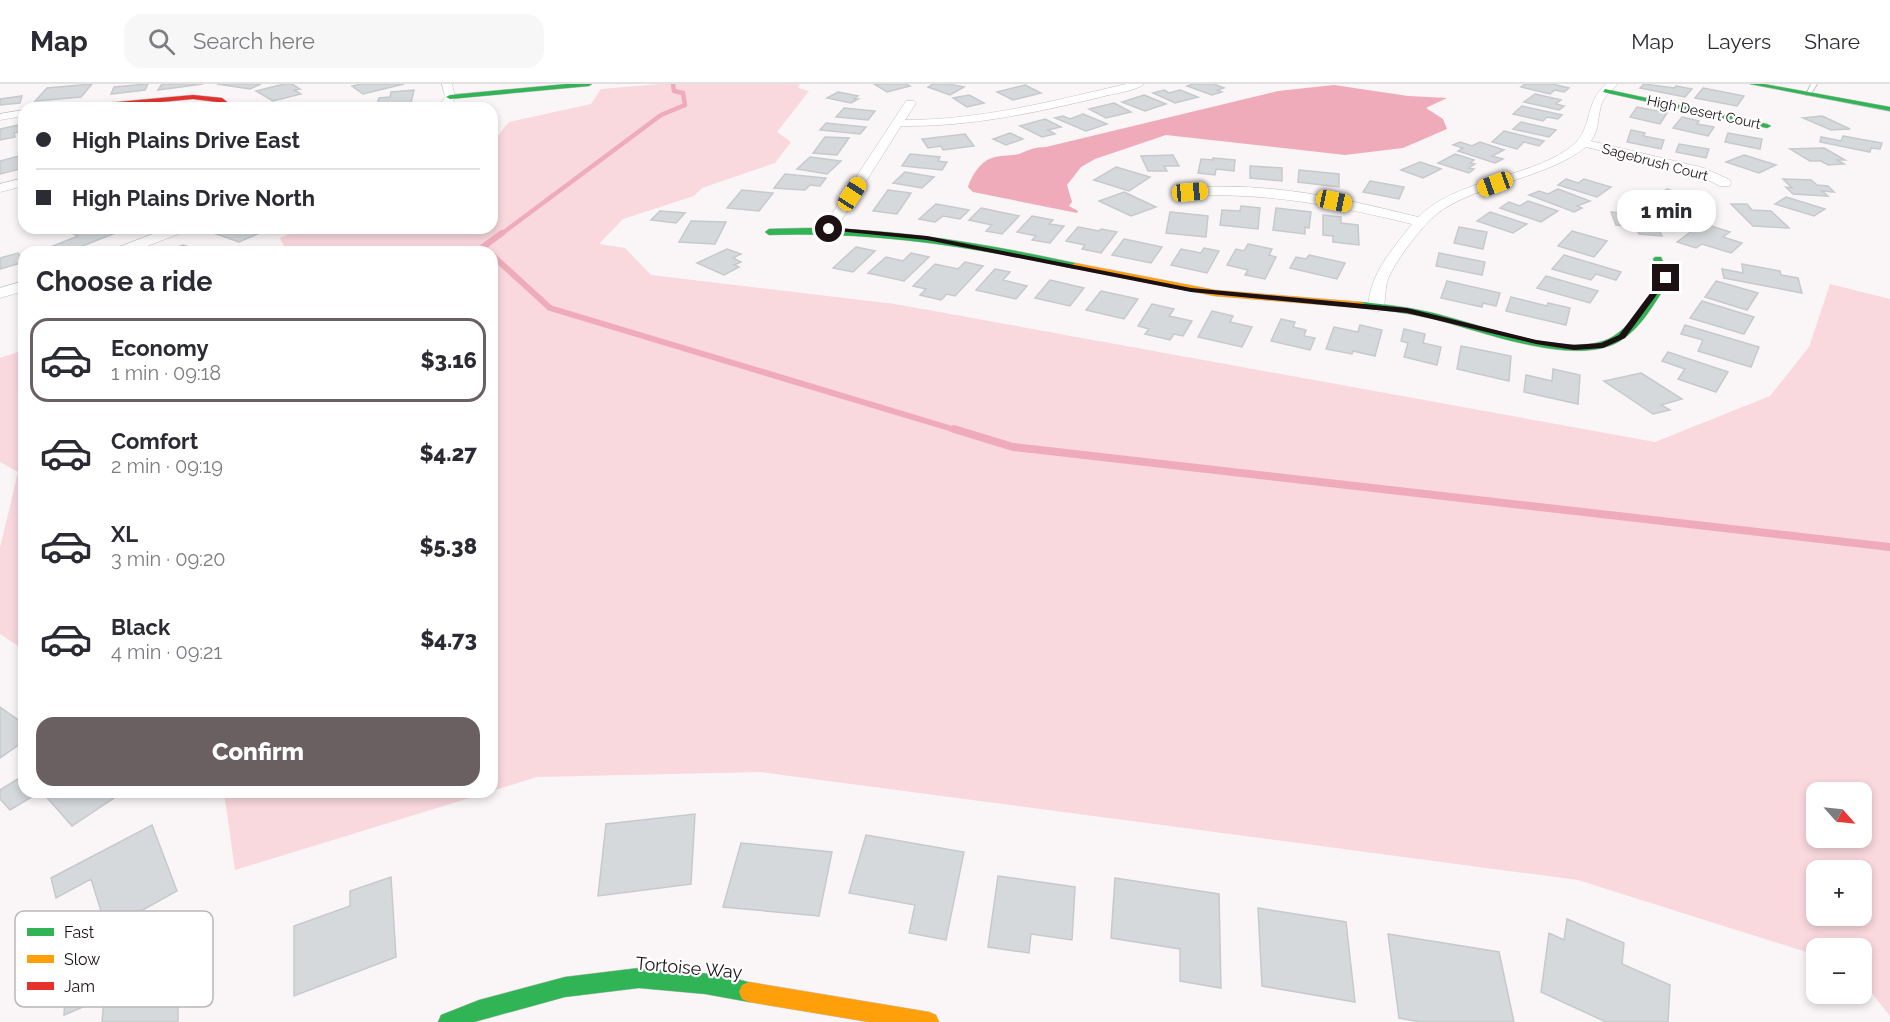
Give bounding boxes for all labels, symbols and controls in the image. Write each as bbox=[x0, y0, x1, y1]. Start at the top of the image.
search box bbox=[124, 14, 544, 68]
text: Map bbox=[30, 25, 88, 58]
icon: search bbox=[145, 25, 178, 58]
text: Search here bbox=[193, 28, 315, 54]
text: Map bbox=[1631, 29, 1674, 54]
text: Layers bbox=[1707, 29, 1771, 54]
text: Share bbox=[1804, 29, 1860, 54]
street label: High Desert Court bbox=[1646, 92, 1763, 132]
text: High Plains Drive East bbox=[72, 127, 300, 153]
street label: Sagebrush Court bbox=[1600, 140, 1710, 184]
car bbox=[1475, 169, 1515, 199]
car bbox=[835, 174, 869, 214]
car bbox=[1171, 181, 1209, 203]
text: High Plains Drive North bbox=[72, 185, 315, 211]
car bbox=[1315, 188, 1353, 214]
callout: 1 min bbox=[1616, 191, 1716, 233]
text: 1 min bbox=[1641, 199, 1692, 223]
route start bbox=[815, 215, 842, 242]
route end bbox=[1652, 264, 1679, 291]
text: Choose a ride bbox=[36, 266, 212, 297]
icon: car bbox=[39, 333, 93, 387]
text: Economy bbox=[111, 335, 209, 361]
text: $3.16 bbox=[421, 347, 477, 373]
text: 1 min · 09:18 bbox=[111, 361, 221, 385]
icon: car bbox=[39, 426, 93, 480]
text: Comfort bbox=[111, 428, 198, 454]
text: $4.27 bbox=[419, 440, 477, 466]
text: 2 min · 09:19 bbox=[111, 454, 223, 478]
icon: car bbox=[39, 519, 93, 573]
text: XL bbox=[111, 521, 138, 547]
text: $5.38 bbox=[419, 533, 477, 559]
text: 3 min · 09:20 bbox=[111, 547, 226, 571]
icon: car bbox=[39, 612, 93, 666]
text: Black bbox=[111, 614, 170, 640]
text: $4.73 bbox=[420, 626, 477, 652]
text: 4 min · 09:21 bbox=[111, 640, 222, 664]
button: Confirm bbox=[36, 717, 480, 786]
north arrow bbox=[1806, 782, 1872, 848]
map controls bbox=[1806, 782, 1872, 1004]
button: + bbox=[1806, 860, 1872, 926]
legend bbox=[15, 911, 213, 1007]
text: Fast bbox=[64, 923, 95, 942]
button: − bbox=[1806, 938, 1872, 1004]
text: Slow bbox=[64, 950, 100, 969]
street label: Tortoise Way bbox=[635, 952, 743, 983]
text: Jam bbox=[64, 977, 95, 996]

